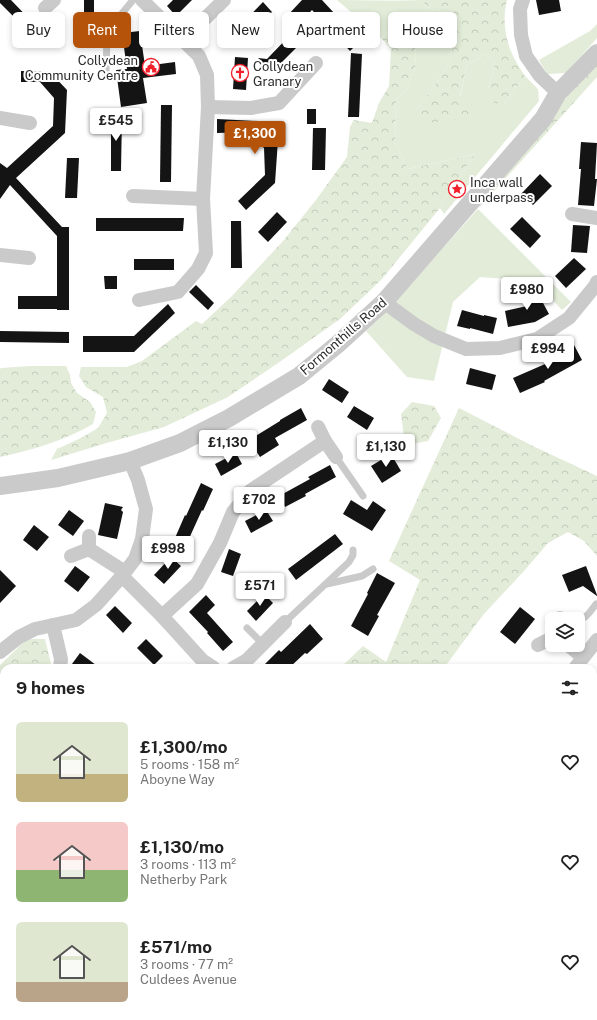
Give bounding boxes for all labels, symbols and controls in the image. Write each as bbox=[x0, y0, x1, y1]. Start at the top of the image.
chip: Buy bbox=[12, 12, 65, 48]
chip: Rent bbox=[73, 12, 131, 48]
chip: Filters bbox=[139, 12, 209, 48]
chip: New bbox=[217, 12, 274, 48]
chip: Apartment bbox=[282, 12, 380, 48]
chip: House bbox=[388, 12, 457, 48]
place label: Collydean Community Centre bbox=[25, 53, 138, 83]
public building icon: Collydean Community Centre bbox=[141, 57, 161, 77]
place label: Collydean Granary bbox=[253, 59, 313, 89]
church icon: Collydean Granary bbox=[230, 63, 250, 83]
pin: £545 bbox=[92, 108, 140, 142]
text: £545 bbox=[99, 113, 133, 128]
pin: £1,300 bbox=[222, 121, 288, 155]
text: £1,300 bbox=[234, 126, 276, 141]
place label: Inca wall underpass bbox=[470, 175, 533, 205]
place icon: Inca wall underpass bbox=[447, 179, 467, 199]
pin: £980 bbox=[503, 277, 551, 311]
text: £980 bbox=[510, 282, 544, 297]
street label: Formonthills Road bbox=[297, 295, 390, 378]
pin: £994 bbox=[524, 336, 572, 370]
text: £994 bbox=[531, 341, 565, 356]
pin: £1,130 bbox=[195, 430, 261, 464]
pin: £1,130 bbox=[353, 434, 419, 468]
text: £1,130 bbox=[208, 435, 248, 450]
text: £1,130 bbox=[366, 439, 406, 454]
pin: £702 bbox=[235, 487, 283, 521]
text: £702 bbox=[242, 492, 276, 507]
pin: £998 bbox=[144, 536, 192, 570]
text: £998 bbox=[151, 541, 185, 556]
pin: £571 bbox=[236, 573, 284, 607]
text: £571 bbox=[244, 578, 276, 593]
map controls bbox=[545, 612, 585, 652]
button: layers bbox=[545, 612, 585, 652]
icon: filters bbox=[559, 677, 581, 699]
text: 9 homes bbox=[16, 678, 85, 698]
text: £1,300/mo bbox=[140, 737, 228, 757]
icon: home bbox=[48, 738, 96, 786]
icon: heart bbox=[559, 751, 581, 773]
text: 5 rooms · 158 m² bbox=[140, 757, 239, 772]
text: Aboyne Way bbox=[140, 772, 215, 787]
text: £1,130/mo bbox=[140, 837, 224, 857]
icon: home bbox=[48, 838, 96, 886]
icon: heart bbox=[559, 851, 581, 873]
text: 3 rooms · 113 m² bbox=[140, 857, 236, 872]
text: Netherby Park bbox=[140, 872, 227, 887]
text: £571/mo bbox=[140, 937, 212, 957]
icon: home bbox=[48, 938, 96, 986]
icon: heart bbox=[559, 951, 581, 973]
text: 3 rooms · 77 m² bbox=[140, 957, 233, 972]
text: Culdees Avenue bbox=[140, 972, 237, 987]

